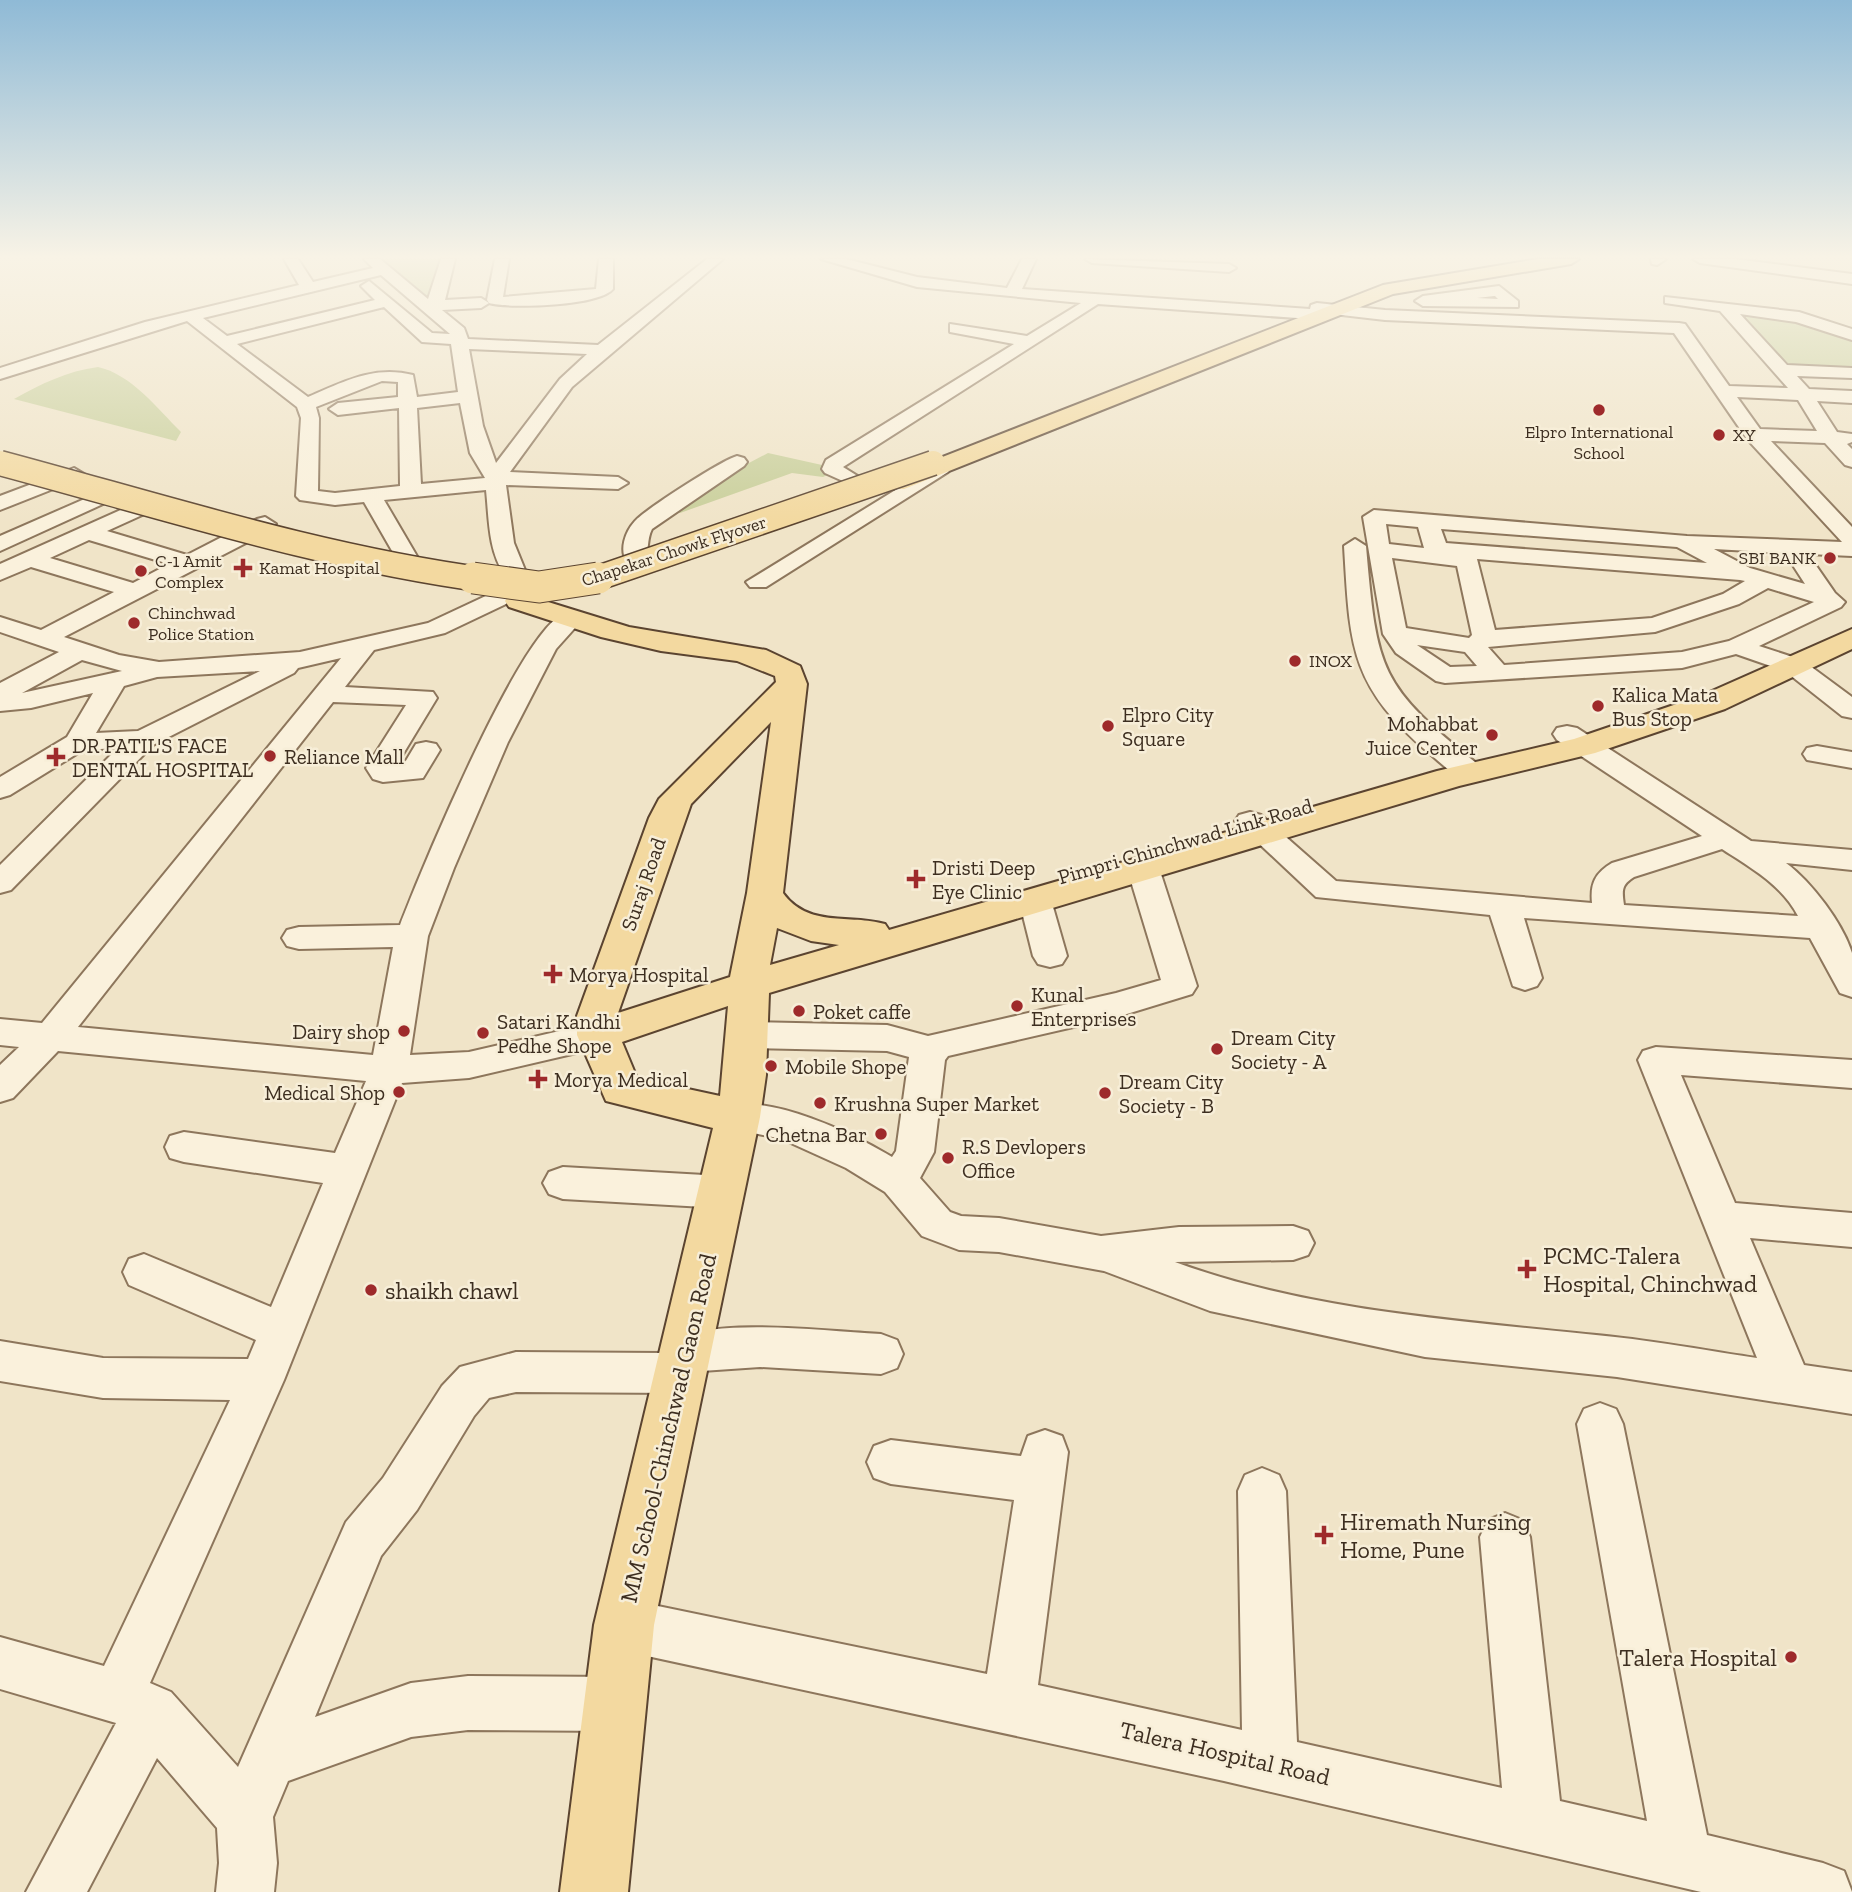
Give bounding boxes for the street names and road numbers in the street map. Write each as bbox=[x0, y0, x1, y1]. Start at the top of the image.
street label: Chapekar Chowk Flyover bbox=[579, 511, 769, 591]
street label: Pimpri Chinchwad Link Road bbox=[1055, 792, 1316, 889]
street label: Suraj Road bbox=[615, 834, 672, 934]
street label: MM School-Chinchwad Gaon Road bbox=[614, 1251, 722, 1605]
street label: Talera Hospital Road bbox=[1117, 1715, 1333, 1791]

